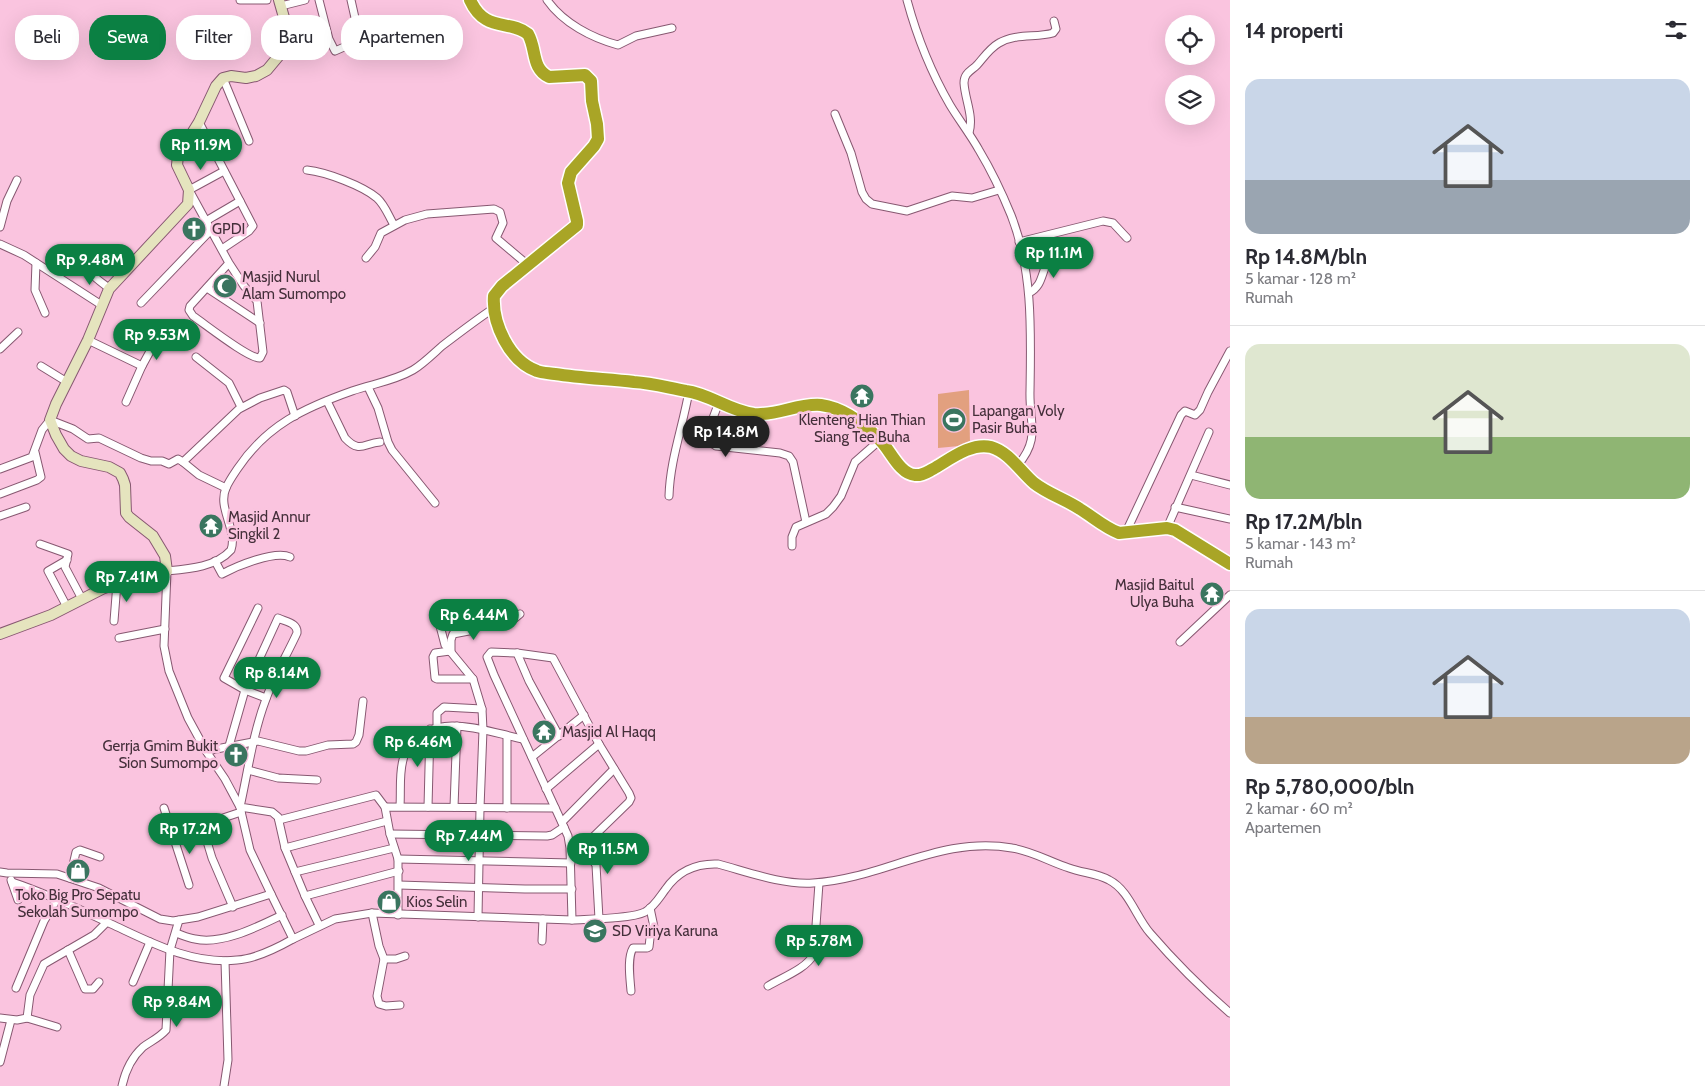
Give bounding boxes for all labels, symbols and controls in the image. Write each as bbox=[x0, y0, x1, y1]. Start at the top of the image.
chip: Beli bbox=[15, 15, 79, 60]
chip: Sewa bbox=[89, 15, 166, 60]
chip: Filter bbox=[176, 15, 251, 60]
chip: Baru bbox=[261, 15, 331, 60]
chip: Apartemen bbox=[341, 15, 463, 60]
map controls bbox=[1165, 15, 1215, 125]
button: locate bbox=[1165, 15, 1215, 65]
icon: filters bbox=[1662, 16, 1690, 44]
text: 14 properti bbox=[1245, 18, 1343, 43]
button: layers bbox=[1165, 75, 1215, 125]
icon: home bbox=[1423, 111, 1513, 201]
pin: Rp 11.9M bbox=[149, 128, 253, 171]
text: Rp 11.9M bbox=[171, 135, 231, 154]
church icon: GPDI bbox=[181, 216, 207, 242]
place label: GPDI bbox=[212, 220, 245, 238]
pin: Rp 11.1M bbox=[1002, 236, 1106, 279]
text: Rp 11.1M bbox=[1026, 243, 1082, 262]
pin: Rp 9.48M bbox=[38, 244, 142, 286]
text: Rp 14.8M/bln bbox=[1245, 244, 1367, 269]
text: Rp 9.48M bbox=[56, 250, 124, 269]
place label: Masjid Nurul Alam Sumompo bbox=[242, 268, 346, 303]
text: 5 kamar · 128 m² bbox=[1245, 269, 1356, 288]
mosque icon: Masjid Nurul Alam Sumompo bbox=[212, 273, 238, 299]
text: Rumah bbox=[1245, 288, 1293, 307]
pin: Rp 9.53M bbox=[105, 318, 209, 361]
text: Rp 9.53M bbox=[124, 325, 190, 344]
icon: home bbox=[1423, 377, 1513, 467]
temple icon: Klenteng Hian Thian Siang Tee Buha bbox=[849, 383, 875, 409]
place label: Lapangan Voly Pasir Buha bbox=[972, 402, 1065, 437]
sports icon: Lapangan Voly Pasir Buha bbox=[941, 407, 967, 433]
place label: Klenteng Hian Thian Siang Tee Buha bbox=[798, 411, 926, 446]
pin: Rp 14.8M bbox=[674, 416, 778, 458]
text: Rp 14.8M bbox=[693, 422, 759, 441]
place label: Masjid Annur Singkil 2 bbox=[228, 508, 310, 543]
text: Rp 17.2M/bln bbox=[1245, 509, 1362, 534]
temple icon: Masjid Annur Singkil 2 bbox=[198, 513, 224, 539]
text: 5 kamar · 143 m² bbox=[1245, 534, 1356, 553]
text: Rumah bbox=[1245, 553, 1293, 572]
pin: Rp 7.41M bbox=[75, 560, 179, 603]
text: Rp 7.41M bbox=[96, 567, 158, 586]
place label: Masjid Baitul Ulya Buha bbox=[1115, 576, 1195, 611]
temple icon: Masjid Baitul Ulya Buha bbox=[1199, 581, 1225, 607]
pin: Rp 6.44M bbox=[422, 598, 526, 641]
text: Rp 6.44M bbox=[440, 605, 508, 624]
icon: home bbox=[1423, 642, 1513, 732]
pin: Rp 8.14M bbox=[225, 656, 329, 699]
text: Rp 8.14M bbox=[245, 663, 309, 682]
temple icon: Masjid Al Haqq bbox=[531, 719, 557, 745]
place label: Masjid Al Haqq bbox=[562, 723, 656, 741]
pin: Rp 6.46M bbox=[366, 726, 470, 768]
text: Rp 6.46M bbox=[384, 732, 452, 751]
place label: Gerrja Gmim Bukit Sion Sumompo bbox=[103, 737, 218, 772]
church icon: Gerrja Gmim Bukit Sion Sumompo bbox=[223, 742, 249, 768]
text: Rp 5,780,000/bln bbox=[1245, 774, 1414, 799]
text: 2 kamar · 60 m² bbox=[1245, 799, 1353, 818]
pin: Rp 17.2M bbox=[138, 812, 242, 855]
text: Apartemen bbox=[1245, 818, 1321, 837]
text: Rp 17.2M bbox=[159, 819, 221, 838]
pin: Rp 7.44M bbox=[417, 820, 521, 862]
text: Rp 7.44M bbox=[436, 826, 503, 845]
pin: Rp 11.5M bbox=[556, 832, 660, 875]
text: Rp 11.5M bbox=[578, 839, 638, 858]
shop icon: Toko Big Pro Sepatu Sekolah Sumompo bbox=[65, 858, 91, 884]
place label: Toko Big Pro Sepatu Sekolah Sumompo bbox=[15, 886, 141, 921]
shop icon: Kios Selin bbox=[376, 889, 402, 915]
place label: Kios Selin bbox=[406, 893, 467, 911]
school or university icon: SD Viriya Karuna bbox=[582, 918, 608, 944]
place label: SD Viriya Karuna bbox=[612, 922, 719, 940]
pin: Rp 5.78M bbox=[767, 924, 871, 967]
text: Rp 5.78M bbox=[786, 931, 852, 950]
pin: Rp 9.84M bbox=[125, 986, 229, 1028]
text: Rp 9.84M bbox=[143, 992, 211, 1011]

